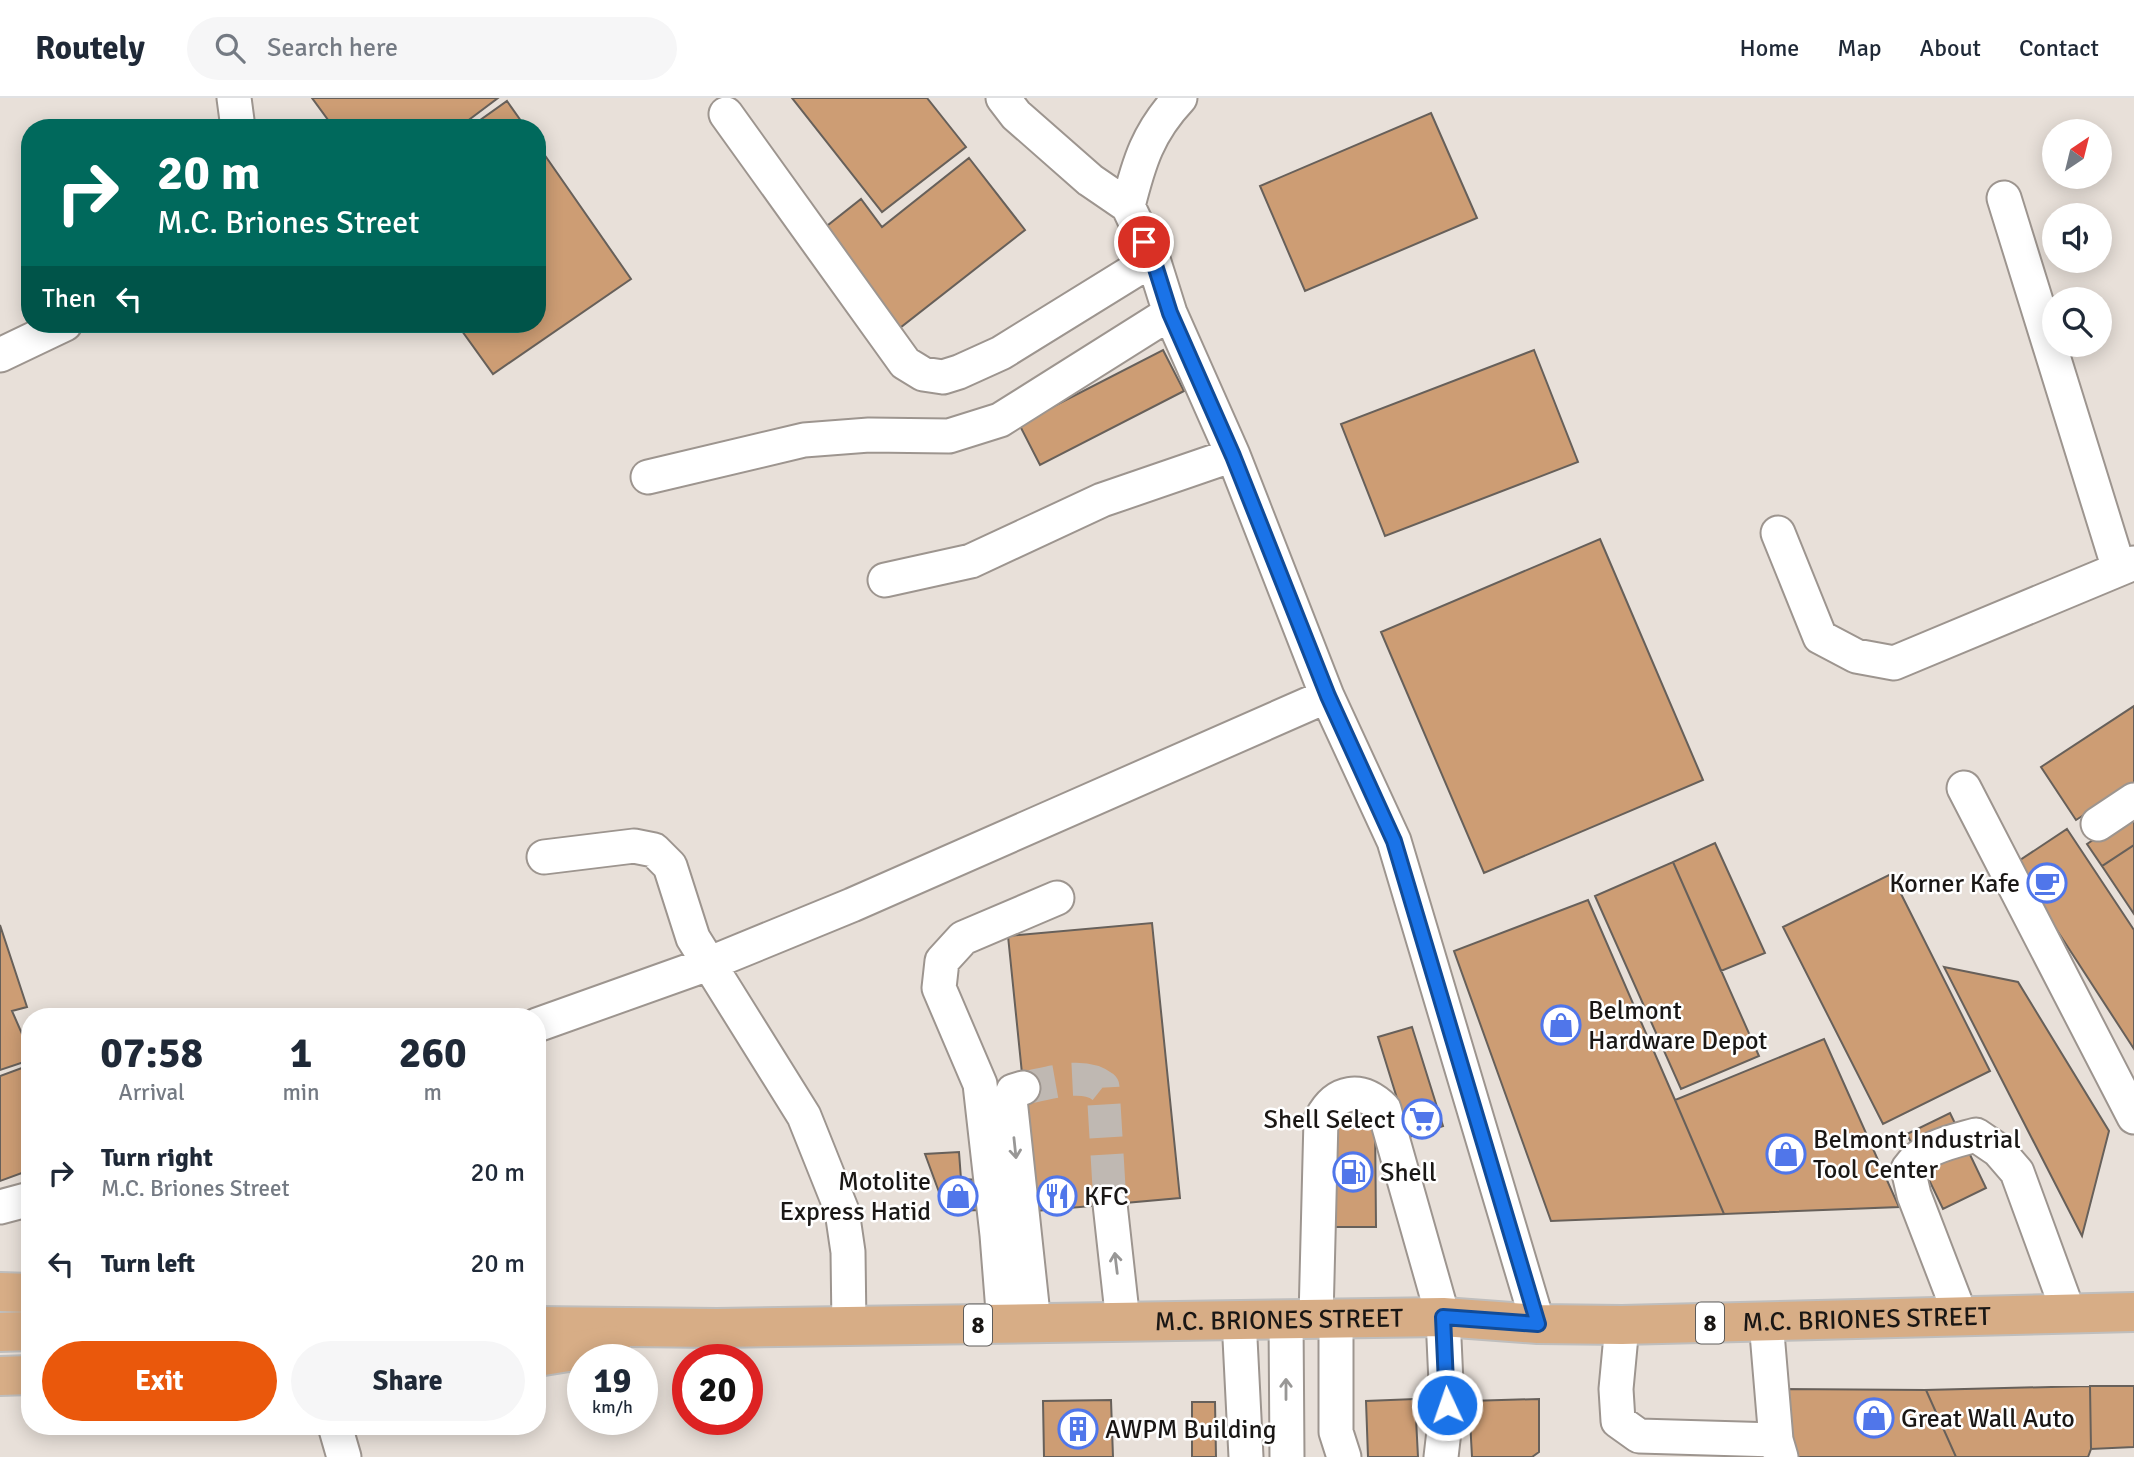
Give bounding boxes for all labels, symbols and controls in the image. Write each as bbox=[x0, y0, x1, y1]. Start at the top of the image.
search box bbox=[187, 17, 677, 80]
text: Routely bbox=[35, 28, 145, 69]
icon: search bbox=[211, 29, 249, 67]
text: Search here bbox=[267, 32, 398, 64]
text: Home bbox=[1739, 33, 1799, 63]
text: Map bbox=[1837, 33, 1882, 63]
text: About bbox=[1920, 33, 1981, 63]
text: Contact bbox=[2019, 33, 2099, 63]
north arrow bbox=[2042, 119, 2112, 189]
map controls bbox=[2042, 119, 2112, 357]
text: 20 m bbox=[157, 143, 260, 203]
icon: right bbox=[42, 147, 133, 238]
text: M.C. Briones Street bbox=[157, 203, 420, 242]
button: sound bbox=[2042, 203, 2112, 273]
pin bbox=[1114, 212, 1174, 272]
icon: arrive bbox=[1125, 223, 1163, 261]
icon: left bbox=[110, 280, 148, 318]
text: Then bbox=[42, 283, 96, 315]
button: search bbox=[2042, 287, 2112, 357]
cafe icon: Korner Kafe bbox=[2026, 862, 2068, 904]
place label: Korner Kafe bbox=[1889, 868, 2020, 900]
place label: Belmont Hardware Depot bbox=[1588, 995, 1767, 1057]
shop icon: Belmont Hardware Depot bbox=[1540, 1004, 1582, 1046]
text: 07:58 bbox=[100, 1028, 203, 1079]
text: 1 bbox=[290, 1028, 312, 1079]
text: 260 bbox=[399, 1028, 467, 1079]
text: Arrival bbox=[119, 1078, 185, 1107]
text: min bbox=[282, 1078, 320, 1107]
text: m bbox=[424, 1078, 442, 1107]
supermarket icon: Shell Select bbox=[1401, 1098, 1443, 1140]
place label: Shell Select bbox=[1263, 1104, 1395, 1136]
place label: Belmont Industrial Tool Center bbox=[1813, 1124, 2021, 1186]
shop icon: Belmont Industrial Tool Center bbox=[1765, 1133, 1807, 1175]
one-way arrow bbox=[1009, 1136, 1022, 1159]
text: Turn right bbox=[101, 1142, 213, 1174]
fuel station icon: Shell bbox=[1332, 1151, 1374, 1193]
icon: right bbox=[42, 1154, 80, 1192]
text: 20 m bbox=[470, 1157, 525, 1189]
place label: Shell bbox=[1380, 1157, 1437, 1189]
place label: Motolite Express Hatid bbox=[779, 1166, 931, 1228]
text: M.C. Briones Street bbox=[101, 1174, 290, 1203]
shop icon: Motolite Express Hatid bbox=[937, 1175, 979, 1217]
restaurant icon: KFC bbox=[1036, 1175, 1078, 1217]
place label: KFC bbox=[1084, 1181, 1129, 1213]
icon: left bbox=[42, 1245, 80, 1283]
text: Turn left bbox=[101, 1248, 195, 1280]
text: 20 m bbox=[470, 1248, 525, 1280]
one-way arrow bbox=[1110, 1252, 1123, 1275]
street label: M.C. BRIONES STREET bbox=[1742, 1301, 1991, 1339]
road number: 8 bbox=[1696, 1302, 1724, 1344]
street label: M.C. BRIONES STREET bbox=[1154, 1303, 1404, 1338]
road number: 8 bbox=[964, 1304, 992, 1345]
button: Exit bbox=[42, 1341, 277, 1421]
button: Share bbox=[291, 1341, 525, 1421]
speed limit sign: 20 bbox=[672, 1344, 763, 1435]
text: 19 bbox=[594, 1359, 631, 1402]
position arrow bbox=[1410, 1368, 1484, 1442]
one-way arrow bbox=[1279, 1378, 1293, 1401]
text: km/h bbox=[592, 1396, 633, 1418]
shop icon: Great Wall Auto bbox=[1853, 1397, 1895, 1439]
place label: Great Wall Auto bbox=[1901, 1403, 2075, 1435]
building icon: AWPM Building bbox=[1057, 1408, 1099, 1450]
place label: AWPM Building bbox=[1105, 1414, 1276, 1446]

